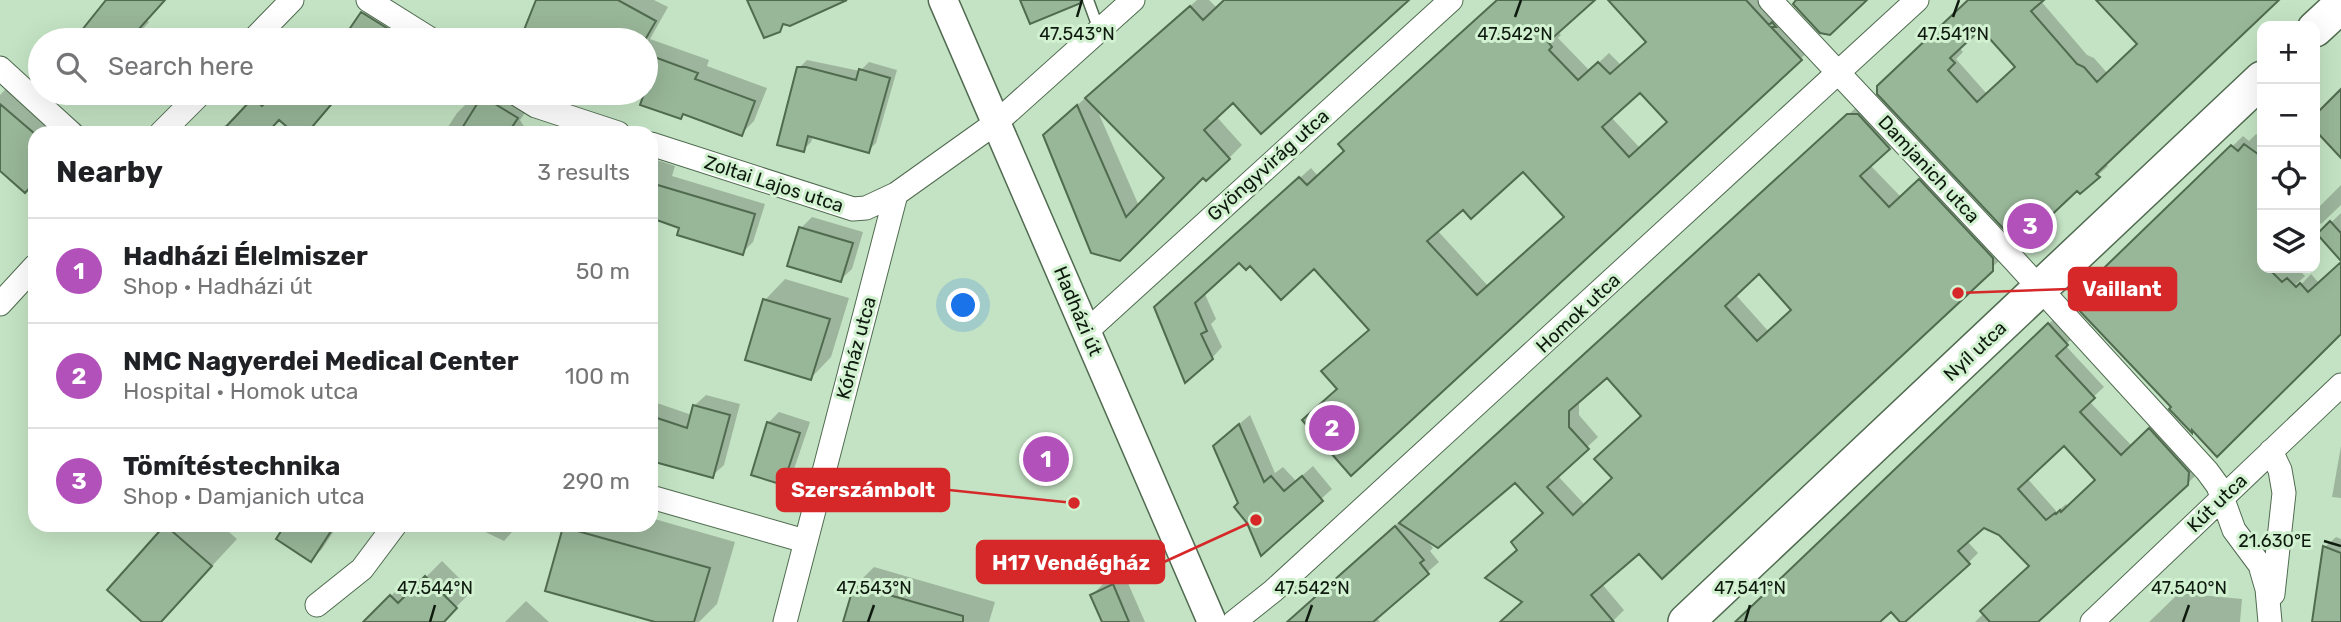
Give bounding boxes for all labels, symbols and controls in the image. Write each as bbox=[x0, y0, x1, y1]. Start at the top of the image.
map controls bbox=[2257, 21, 2320, 273]
button: + bbox=[2257, 21, 2320, 84]
text: 47.543°N bbox=[1039, 23, 1115, 45]
text: 47.542°N bbox=[1477, 23, 1553, 45]
text: 47.541°N bbox=[1917, 23, 1989, 45]
search box bbox=[28, 28, 658, 105]
icon: search bbox=[52, 48, 90, 86]
text: Search here bbox=[108, 51, 254, 82]
button: − bbox=[2257, 84, 2320, 147]
street label: Gyöngyvirág utca bbox=[1202, 104, 1334, 226]
street label: Damjanich utca bbox=[1873, 111, 1985, 227]
button: locate bbox=[2257, 147, 2320, 210]
street label: Zoltai Lajos utca bbox=[701, 151, 847, 217]
text: Nearby bbox=[56, 154, 163, 190]
text: 3 results bbox=[537, 158, 630, 186]
pin: 3 bbox=[2007, 200, 2053, 252]
button: layers bbox=[2257, 210, 2320, 273]
text: Hadházi Élelmiszer bbox=[123, 241, 368, 272]
text: 1 bbox=[73, 257, 85, 285]
text: 50 m bbox=[576, 257, 630, 285]
street label: Hadházi út bbox=[1049, 263, 1107, 360]
street label: Homok utca bbox=[1531, 268, 1625, 358]
callout: Vaillant bbox=[2069, 268, 2176, 310]
text: Shop · Hadházi út bbox=[123, 272, 312, 300]
text: Vaillant bbox=[2082, 276, 2162, 301]
your location bbox=[946, 288, 980, 322]
street label: Kórház utca bbox=[831, 294, 881, 402]
street label: Nyíl utca bbox=[1939, 316, 2011, 386]
text: NMC Nagyerdei Medical Center bbox=[123, 346, 519, 377]
text: 2 bbox=[72, 362, 86, 390]
text: 100 m bbox=[565, 362, 630, 390]
text: Hospital · Homok utca bbox=[123, 377, 359, 405]
pin: 2 bbox=[1309, 402, 1355, 454]
pin: 1 bbox=[1023, 433, 1069, 485]
text: Tömítéstechnika bbox=[123, 451, 340, 482]
text: 3 bbox=[71, 467, 87, 495]
text: 290 m bbox=[562, 467, 630, 495]
callout: Szerszámbolt bbox=[777, 469, 949, 511]
street label: Kút utca bbox=[2182, 469, 2252, 537]
text: Szerszámbolt bbox=[791, 477, 935, 502]
text: Shop · Damjanich utca bbox=[123, 482, 365, 510]
text: 21.630°E bbox=[2238, 530, 2312, 552]
callout: H17 Vendégház bbox=[977, 541, 1164, 583]
text: H17 Vendégház bbox=[992, 550, 1150, 575]
text: 47.544°N bbox=[397, 577, 473, 599]
text: 47.543°N bbox=[836, 577, 912, 599]
text: 47.542°N bbox=[1274, 577, 1350, 599]
text: 47.541°N bbox=[1714, 577, 1786, 599]
text: 47.540°N bbox=[2151, 577, 2227, 599]

